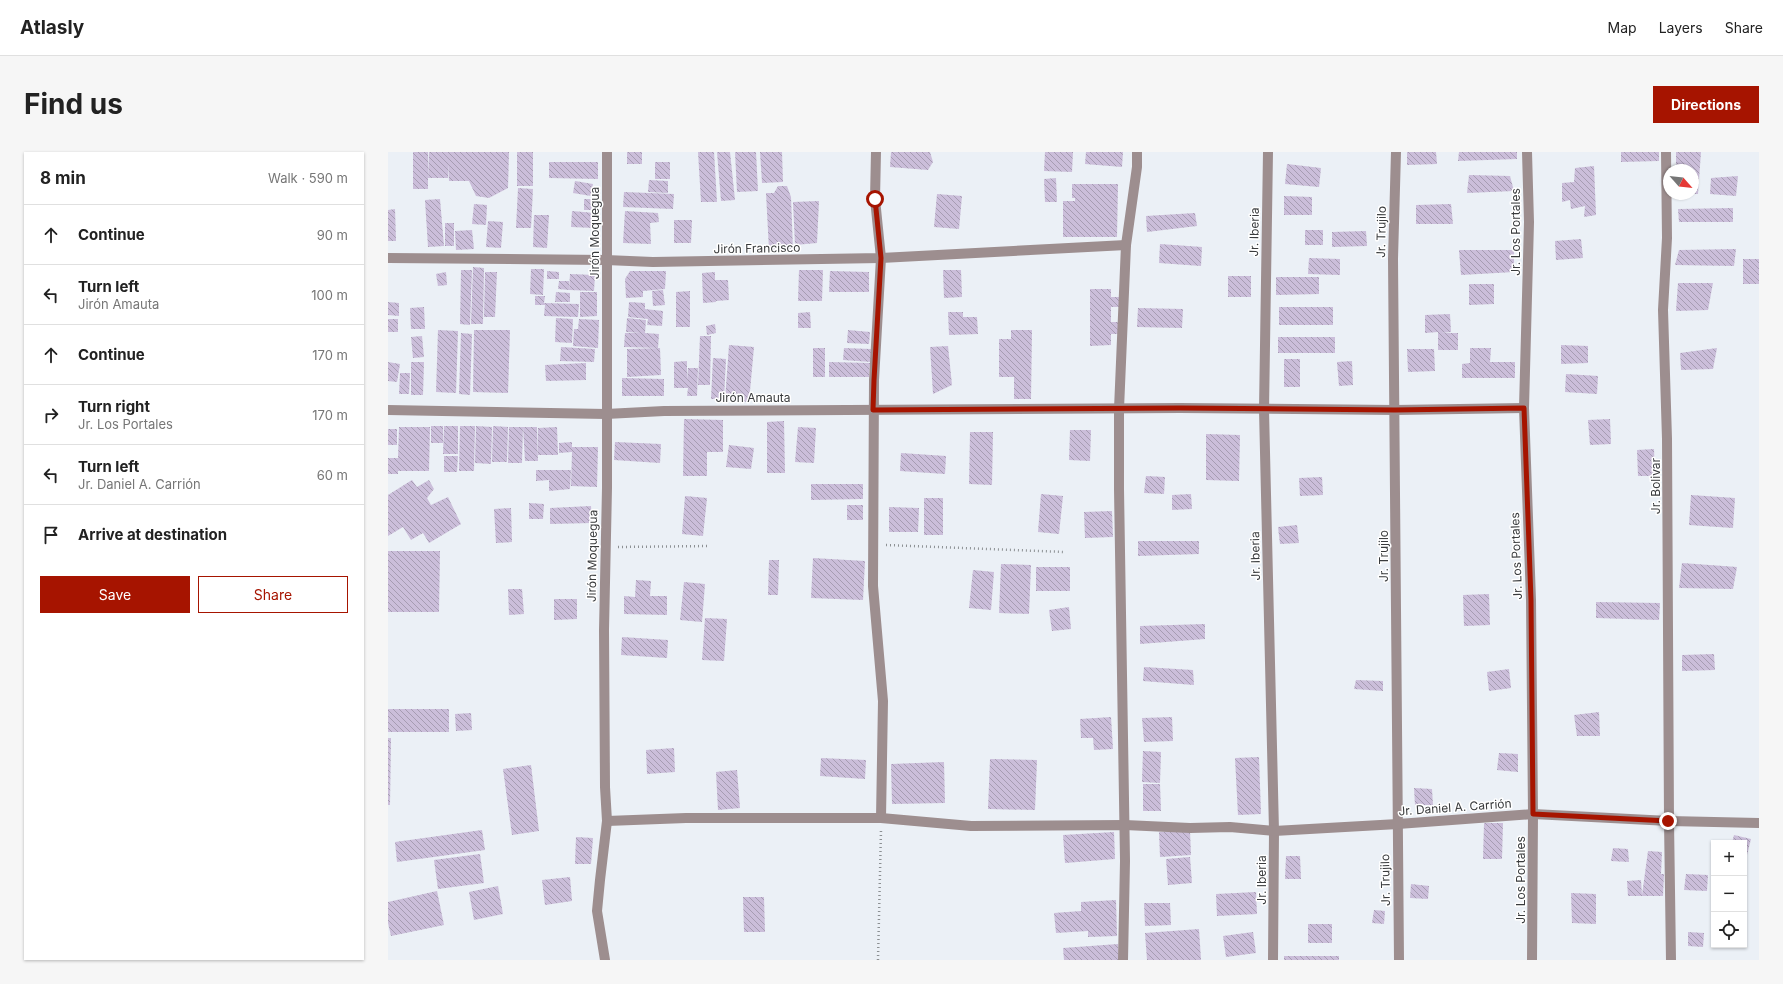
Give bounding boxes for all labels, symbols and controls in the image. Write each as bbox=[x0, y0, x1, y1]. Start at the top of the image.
text: Atlasly bbox=[20, 16, 84, 39]
text: Map bbox=[1608, 19, 1637, 36]
text: Layers bbox=[1659, 19, 1703, 36]
text: Share bbox=[1725, 19, 1763, 36]
button: Directions bbox=[1653, 86, 1759, 123]
text: Find us bbox=[24, 87, 123, 121]
north arrow bbox=[1663, 164, 1699, 200]
text: 8 min bbox=[40, 168, 86, 188]
text: Walk · 590 m bbox=[268, 170, 348, 186]
street label: Jirón Moquegua bbox=[587, 187, 602, 279]
street label: Jr. Los Portales bbox=[1508, 188, 1523, 276]
route start bbox=[866, 190, 884, 208]
street label: Jr. Trujilo bbox=[1373, 206, 1389, 258]
street label: Jr. Iberia bbox=[1246, 207, 1262, 257]
icon: ahead bbox=[40, 224, 62, 246]
text: Continue bbox=[78, 225, 145, 244]
text: 90 m bbox=[317, 227, 348, 243]
street label: Jirón Francisco bbox=[713, 240, 801, 256]
text: Turn left bbox=[78, 277, 139, 296]
icon: left bbox=[40, 284, 62, 306]
text: 100 m bbox=[311, 287, 348, 303]
text: Jirón Amauta bbox=[78, 296, 159, 312]
icon: ahead bbox=[40, 344, 62, 366]
text: Continue bbox=[78, 345, 145, 364]
text: 170 m bbox=[312, 347, 348, 363]
street label: Jirón Amauta bbox=[715, 390, 791, 405]
text: Turn right bbox=[78, 397, 150, 416]
icon: right bbox=[40, 404, 62, 426]
text: 170 m bbox=[312, 407, 348, 423]
text: Jr. Los Portales bbox=[78, 416, 173, 432]
text: Turn left bbox=[78, 457, 139, 476]
street label: Jr. Bolivar bbox=[1648, 457, 1663, 514]
icon: left bbox=[40, 464, 62, 486]
text: 60 m bbox=[317, 467, 348, 483]
text: Jr. Daniel A. Carrión bbox=[78, 476, 201, 492]
street label: Jirón Moquegua bbox=[584, 510, 600, 602]
street label: Jr. Los Portales bbox=[1507, 512, 1525, 600]
icon: arrive bbox=[40, 524, 62, 546]
text: Arrive at destination bbox=[78, 525, 227, 544]
street label: Jr. Trujilo bbox=[1376, 530, 1391, 582]
street label: Jr. Iberia bbox=[1247, 531, 1263, 581]
button: Save bbox=[40, 576, 190, 613]
button: Share bbox=[198, 576, 348, 613]
street label: Jr. Daniel A. Carrión bbox=[1398, 796, 1512, 818]
route end bbox=[1659, 812, 1677, 830]
street label: Jr. Los Portales bbox=[1513, 836, 1528, 924]
map controls bbox=[1711, 840, 1747, 948]
button: + bbox=[1711, 840, 1747, 876]
street label: Jr. Trujilo bbox=[1377, 854, 1393, 906]
street label: Jr. Iberia bbox=[1254, 855, 1269, 905]
button: − bbox=[1711, 876, 1747, 912]
button: locate bbox=[1711, 912, 1747, 948]

